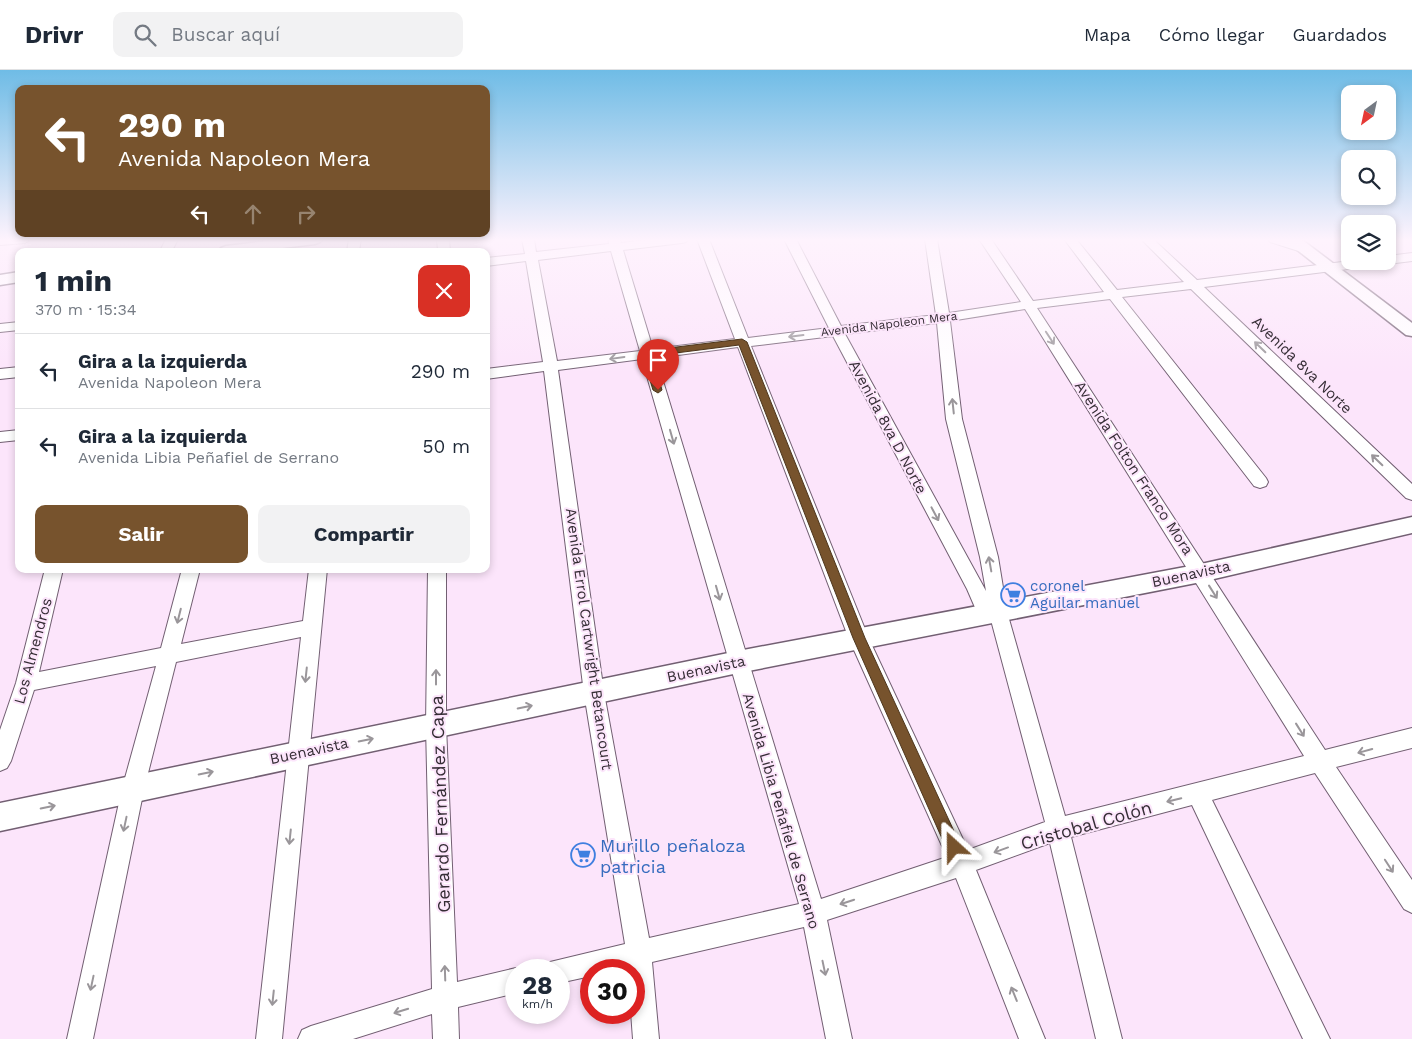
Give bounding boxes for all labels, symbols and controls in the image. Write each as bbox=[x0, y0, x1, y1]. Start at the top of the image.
search box bbox=[113, 12, 463, 57]
text: Drivr bbox=[25, 21, 83, 49]
icon: search bbox=[131, 21, 159, 49]
text: Buscar aquí bbox=[171, 23, 280, 46]
text: Mapa bbox=[1084, 24, 1131, 45]
text: Cómo llegar bbox=[1159, 24, 1265, 45]
text: Guardados bbox=[1293, 24, 1387, 45]
north arrow bbox=[1341, 85, 1396, 140]
map controls bbox=[1341, 85, 1396, 270]
text: 290 m bbox=[118, 104, 226, 146]
icon: left bbox=[35, 105, 100, 170]
text: Avenida Napoleon Mera bbox=[118, 146, 370, 171]
button: search bbox=[1341, 150, 1396, 205]
icon: left bbox=[186, 200, 214, 228]
icon: ahead bbox=[239, 200, 267, 228]
icon: right bbox=[292, 200, 320, 228]
button: layers bbox=[1341, 215, 1396, 270]
text: 1 min bbox=[35, 263, 112, 298]
button: close bbox=[418, 265, 470, 317]
text: 370 m · 15:34 bbox=[35, 300, 137, 319]
street label: Avenida Napoleon Mera bbox=[820, 309, 958, 339]
street label: Avenida 8va Norte bbox=[1248, 313, 1356, 417]
one-way arrow bbox=[1045, 330, 1055, 344]
one-way arrow bbox=[788, 331, 804, 341]
pin bbox=[637, 339, 679, 390]
one-way arrow bbox=[1254, 341, 1267, 353]
icon: arrive bbox=[644, 346, 672, 374]
text: Gira a la izquierda bbox=[78, 350, 247, 373]
one-way arrow bbox=[610, 353, 626, 363]
icon: left bbox=[35, 357, 63, 385]
street label: Avenida 8va D Norte bbox=[845, 357, 931, 497]
text: 290 m bbox=[411, 360, 470, 383]
text: Avenida Napoleon Mera bbox=[78, 373, 261, 392]
street label: Avenida Folton Franco Mora bbox=[1071, 378, 1197, 559]
one-way arrow bbox=[948, 398, 958, 414]
text: Gira a la izquierda bbox=[78, 425, 247, 448]
one-way arrow bbox=[667, 428, 677, 444]
icon: left bbox=[35, 432, 63, 460]
text: 50 m bbox=[423, 435, 470, 458]
text: Avenida Libia Peñafiel de Serrano bbox=[78, 448, 339, 467]
one-way arrow bbox=[1371, 454, 1383, 466]
button: Salir bbox=[35, 505, 248, 563]
button: Compartir bbox=[258, 505, 470, 563]
street label: Avenida Errol Cartwright Betancourt bbox=[562, 507, 616, 772]
one-way arrow bbox=[930, 507, 940, 522]
one-way arrow bbox=[984, 556, 994, 572]
street label: Buenavista bbox=[1150, 557, 1232, 591]
place label: coronel Aguilar manuel bbox=[1030, 577, 1140, 612]
supermarket icon: coronel Aguilar manuel bbox=[1000, 582, 1026, 608]
one-way arrow bbox=[713, 584, 723, 600]
one-way arrow bbox=[1208, 585, 1218, 599]
street label: Los Almendros bbox=[10, 596, 56, 706]
one-way arrow bbox=[174, 608, 183, 624]
street label: Buenavista bbox=[665, 652, 747, 686]
one-way arrow bbox=[302, 667, 311, 683]
one-way arrow bbox=[432, 669, 441, 685]
street label: Avenida Libia Peñafiel de Serrano bbox=[739, 691, 823, 931]
street label: Gerardo Fernández Capa bbox=[426, 695, 454, 913]
one-way arrow bbox=[516, 702, 532, 712]
one-way arrow bbox=[1295, 722, 1305, 736]
street label: Buenavista bbox=[268, 734, 350, 768]
one-way arrow bbox=[357, 734, 373, 744]
one-way arrow bbox=[1357, 747, 1373, 756]
one-way arrow bbox=[198, 768, 214, 777]
street label: Cristobal Colón bbox=[1018, 796, 1154, 854]
one-way arrow bbox=[1166, 796, 1182, 806]
one-way arrow bbox=[39, 802, 55, 811]
one-way arrow bbox=[120, 816, 130, 832]
position arrow bbox=[927, 820, 979, 872]
one-way arrow bbox=[285, 828, 294, 844]
place label: Murillo peñaloza patricia bbox=[600, 835, 745, 877]
supermarket icon: Murillo peñaloza patricia bbox=[570, 842, 596, 868]
one-way arrow bbox=[994, 846, 1009, 855]
one-way arrow bbox=[1384, 858, 1394, 872]
one-way arrow bbox=[839, 897, 855, 907]
speed limit sign: 30 bbox=[580, 959, 645, 1024]
one-way arrow bbox=[820, 959, 829, 975]
one-way arrow bbox=[440, 965, 450, 982]
text: 28 bbox=[522, 971, 553, 1000]
one-way arrow bbox=[87, 975, 96, 991]
one-way arrow bbox=[1009, 987, 1018, 1002]
one-way arrow bbox=[268, 990, 278, 1006]
text: km/h bbox=[522, 997, 553, 1011]
one-way arrow bbox=[394, 1007, 410, 1016]

